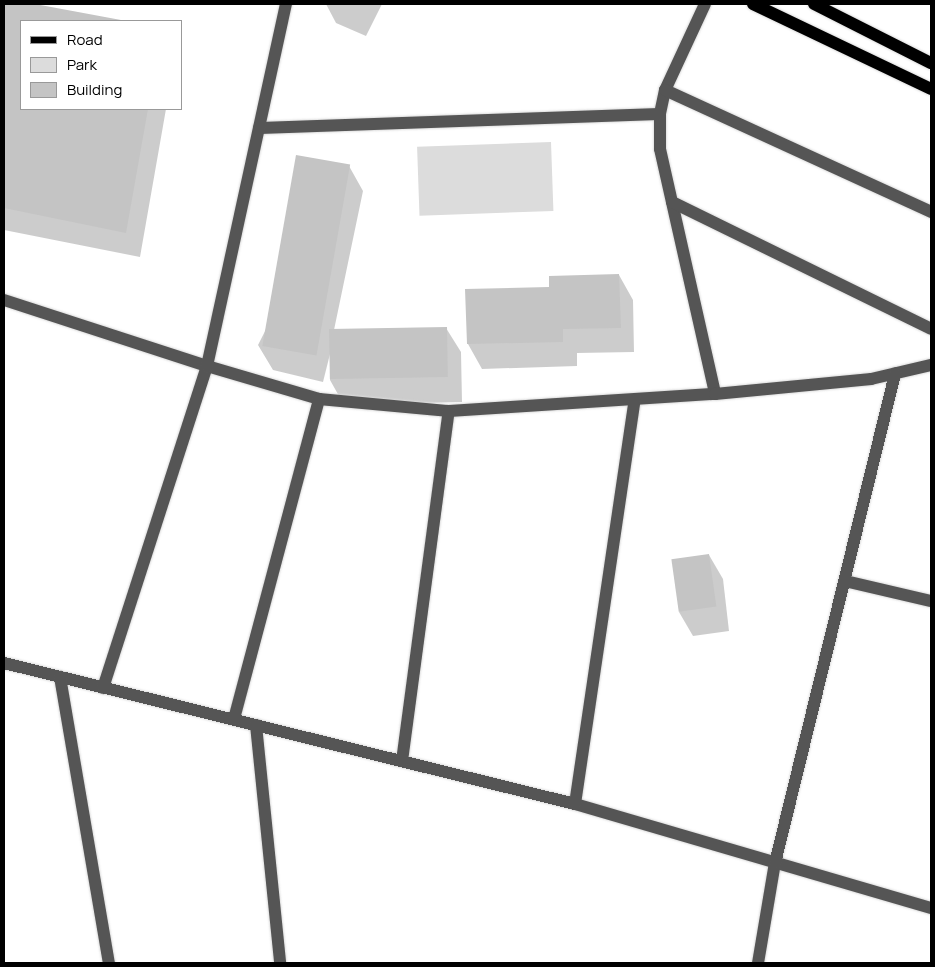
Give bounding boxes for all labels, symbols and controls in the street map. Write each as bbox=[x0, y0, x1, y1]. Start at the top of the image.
legend bbox=[20, 20, 182, 110]
text: Road bbox=[67, 29, 103, 50]
text: Park bbox=[67, 54, 97, 75]
text: Building bbox=[67, 79, 122, 100]

